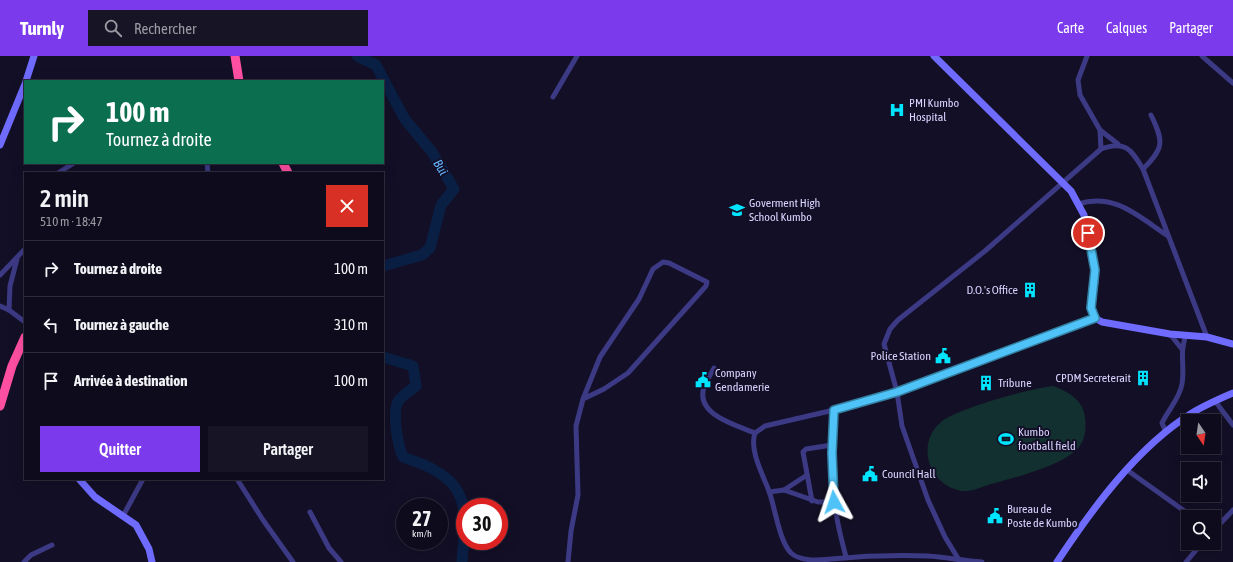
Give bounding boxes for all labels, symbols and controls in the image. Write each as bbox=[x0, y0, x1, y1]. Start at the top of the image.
search box bbox=[88, 10, 368, 46]
text: Turnly bbox=[20, 17, 64, 39]
icon: search bbox=[102, 17, 124, 39]
text: Rechercher bbox=[134, 20, 196, 37]
text: Carte bbox=[1057, 20, 1084, 36]
text: Calques bbox=[1106, 20, 1147, 36]
text: Partager bbox=[1169, 20, 1213, 36]
icon: right bbox=[40, 96, 92, 148]
text: 100 m bbox=[106, 96, 169, 128]
place label: PMI Kumbo Hospital bbox=[909, 96, 960, 124]
hospital icon: PMI Kumbo Hospital bbox=[888, 101, 906, 119]
text: Tournez à droite bbox=[106, 129, 212, 150]
water label: Bui bbox=[430, 157, 451, 178]
text: 2 min bbox=[40, 185, 89, 212]
button: close bbox=[326, 185, 368, 227]
place label: Goverment High School Kumbo bbox=[749, 196, 820, 224]
school or university icon: Goverment High School Kumbo bbox=[728, 201, 746, 219]
text: 510 m · 18:47 bbox=[40, 214, 103, 229]
pin bbox=[1071, 216, 1105, 250]
icon: arrive bbox=[1077, 222, 1099, 244]
icon: right bbox=[40, 258, 62, 280]
text: Tournez à droite bbox=[74, 260, 162, 277]
text: 100 m bbox=[334, 260, 368, 277]
building icon: D.O.'s Office bbox=[1021, 281, 1039, 299]
place label: D.O.'s Office bbox=[966, 283, 1018, 297]
icon: left bbox=[40, 314, 62, 336]
text: Tournez à gauche bbox=[74, 316, 169, 333]
text: 310 m bbox=[334, 316, 368, 333]
public building icon: Police Station bbox=[934, 347, 952, 365]
place label: Police Station bbox=[870, 349, 931, 363]
place label: Company Gendamerie bbox=[715, 366, 770, 394]
building icon: CPDM Secreterait bbox=[1134, 369, 1152, 387]
icon: arrive bbox=[40, 370, 62, 392]
public building icon: Company Gendamerie bbox=[694, 371, 712, 389]
place label: CPDM Secreterait bbox=[1056, 371, 1132, 385]
text: Arrivée à destination bbox=[74, 372, 188, 389]
text: 100 m bbox=[334, 372, 368, 389]
building icon: Tribune bbox=[977, 374, 995, 392]
place label: Tribune bbox=[998, 376, 1032, 390]
north arrow bbox=[1181, 414, 1221, 454]
map controls bbox=[1181, 414, 1221, 550]
place label: Kumbo football field bbox=[1018, 425, 1076, 453]
button: Quitter bbox=[40, 426, 200, 472]
button: Partager bbox=[208, 426, 368, 472]
sports icon: Kumbo football field bbox=[997, 430, 1015, 448]
button: sound bbox=[1181, 462, 1221, 502]
public building icon: Council Hall bbox=[861, 465, 879, 483]
place label: Council Hall bbox=[882, 467, 936, 481]
position arrow bbox=[813, 481, 855, 523]
speed limit sign: 30 bbox=[456, 498, 508, 550]
place label: Bureau de Poste de Kumbo bbox=[1007, 502, 1078, 530]
text: 27 bbox=[413, 507, 431, 530]
public building icon: Bureau de Poste de Kumbo bbox=[986, 507, 1004, 525]
button: search bbox=[1181, 510, 1221, 550]
text: km/h bbox=[412, 528, 432, 539]

